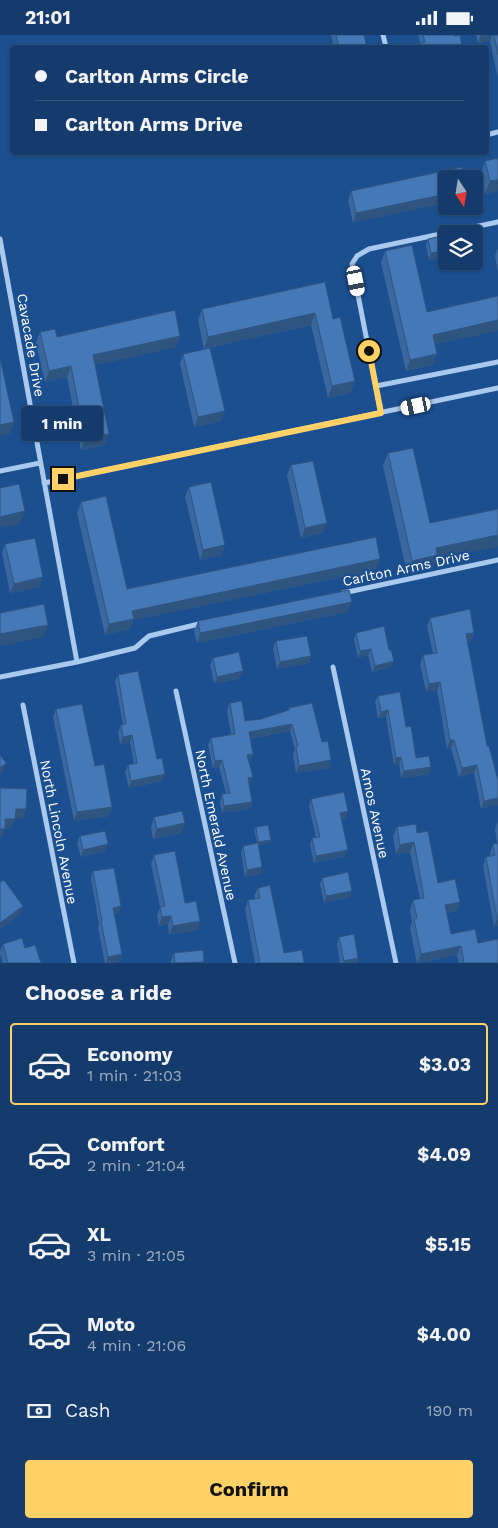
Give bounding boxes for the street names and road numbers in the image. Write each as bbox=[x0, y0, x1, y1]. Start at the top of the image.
street label: Cavacade Drive bbox=[14, 292, 48, 398]
street label: Carlton Arms Drive bbox=[341, 547, 471, 589]
street label: North Emerald Avenue bbox=[192, 748, 240, 902]
street label: North Lincoln Avenue bbox=[37, 758, 81, 906]
street label: Amos Avenue bbox=[358, 766, 392, 860]

